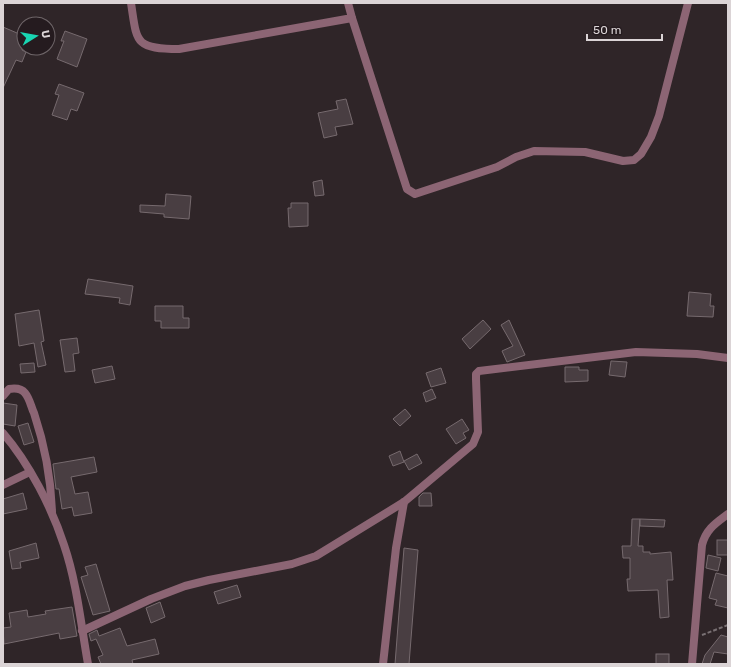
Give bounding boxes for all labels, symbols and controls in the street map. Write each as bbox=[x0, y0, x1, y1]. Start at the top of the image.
north arrow bbox=[16, 16, 56, 56]
scale bar bbox=[587, 16, 662, 42]
text: 50 m bbox=[593, 23, 621, 37]
text: U bbox=[38, 29, 52, 39]

